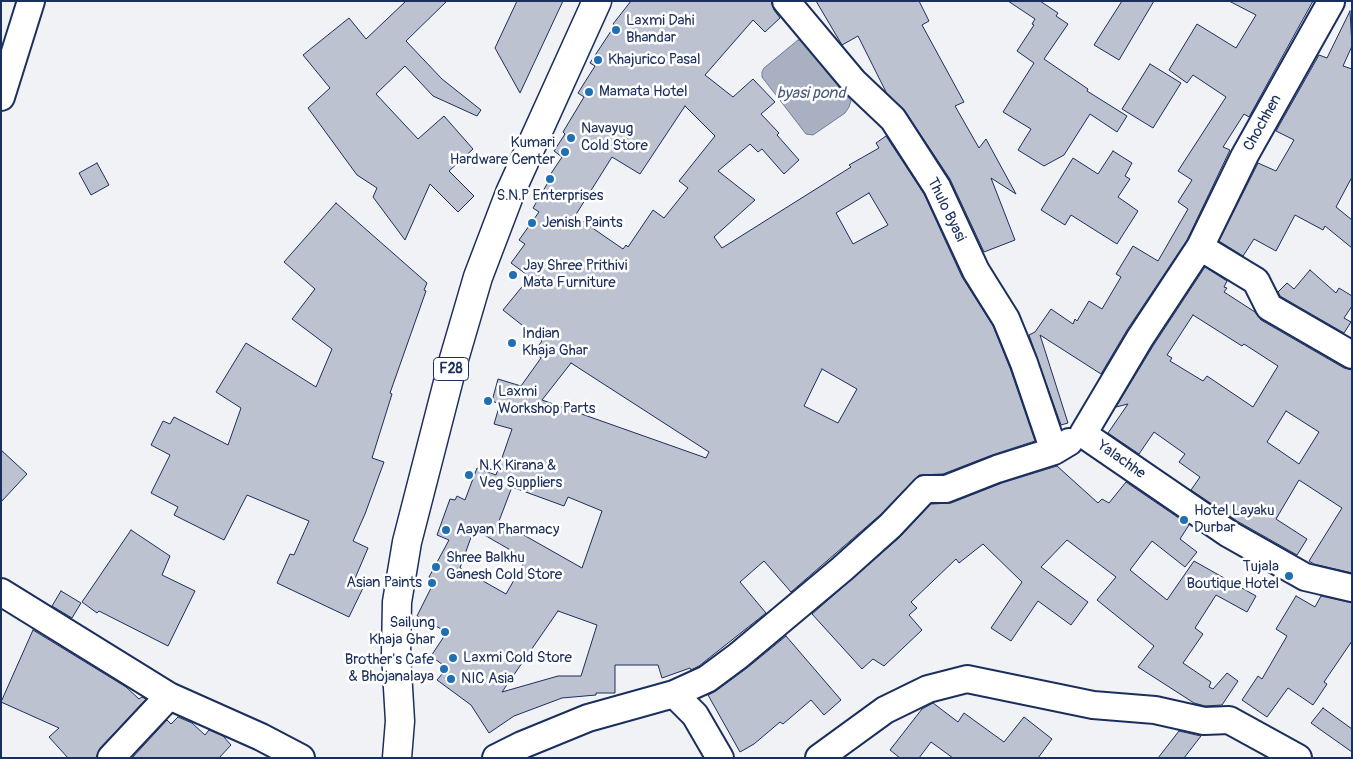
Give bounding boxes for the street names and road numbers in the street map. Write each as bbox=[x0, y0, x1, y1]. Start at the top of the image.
street label: Chochhen bbox=[1240, 92, 1286, 154]
street label: Thulo Byasi bbox=[923, 175, 969, 245]
road number: F28 bbox=[434, 358, 468, 380]
street label: Yalachhe bbox=[1093, 437, 1149, 483]

